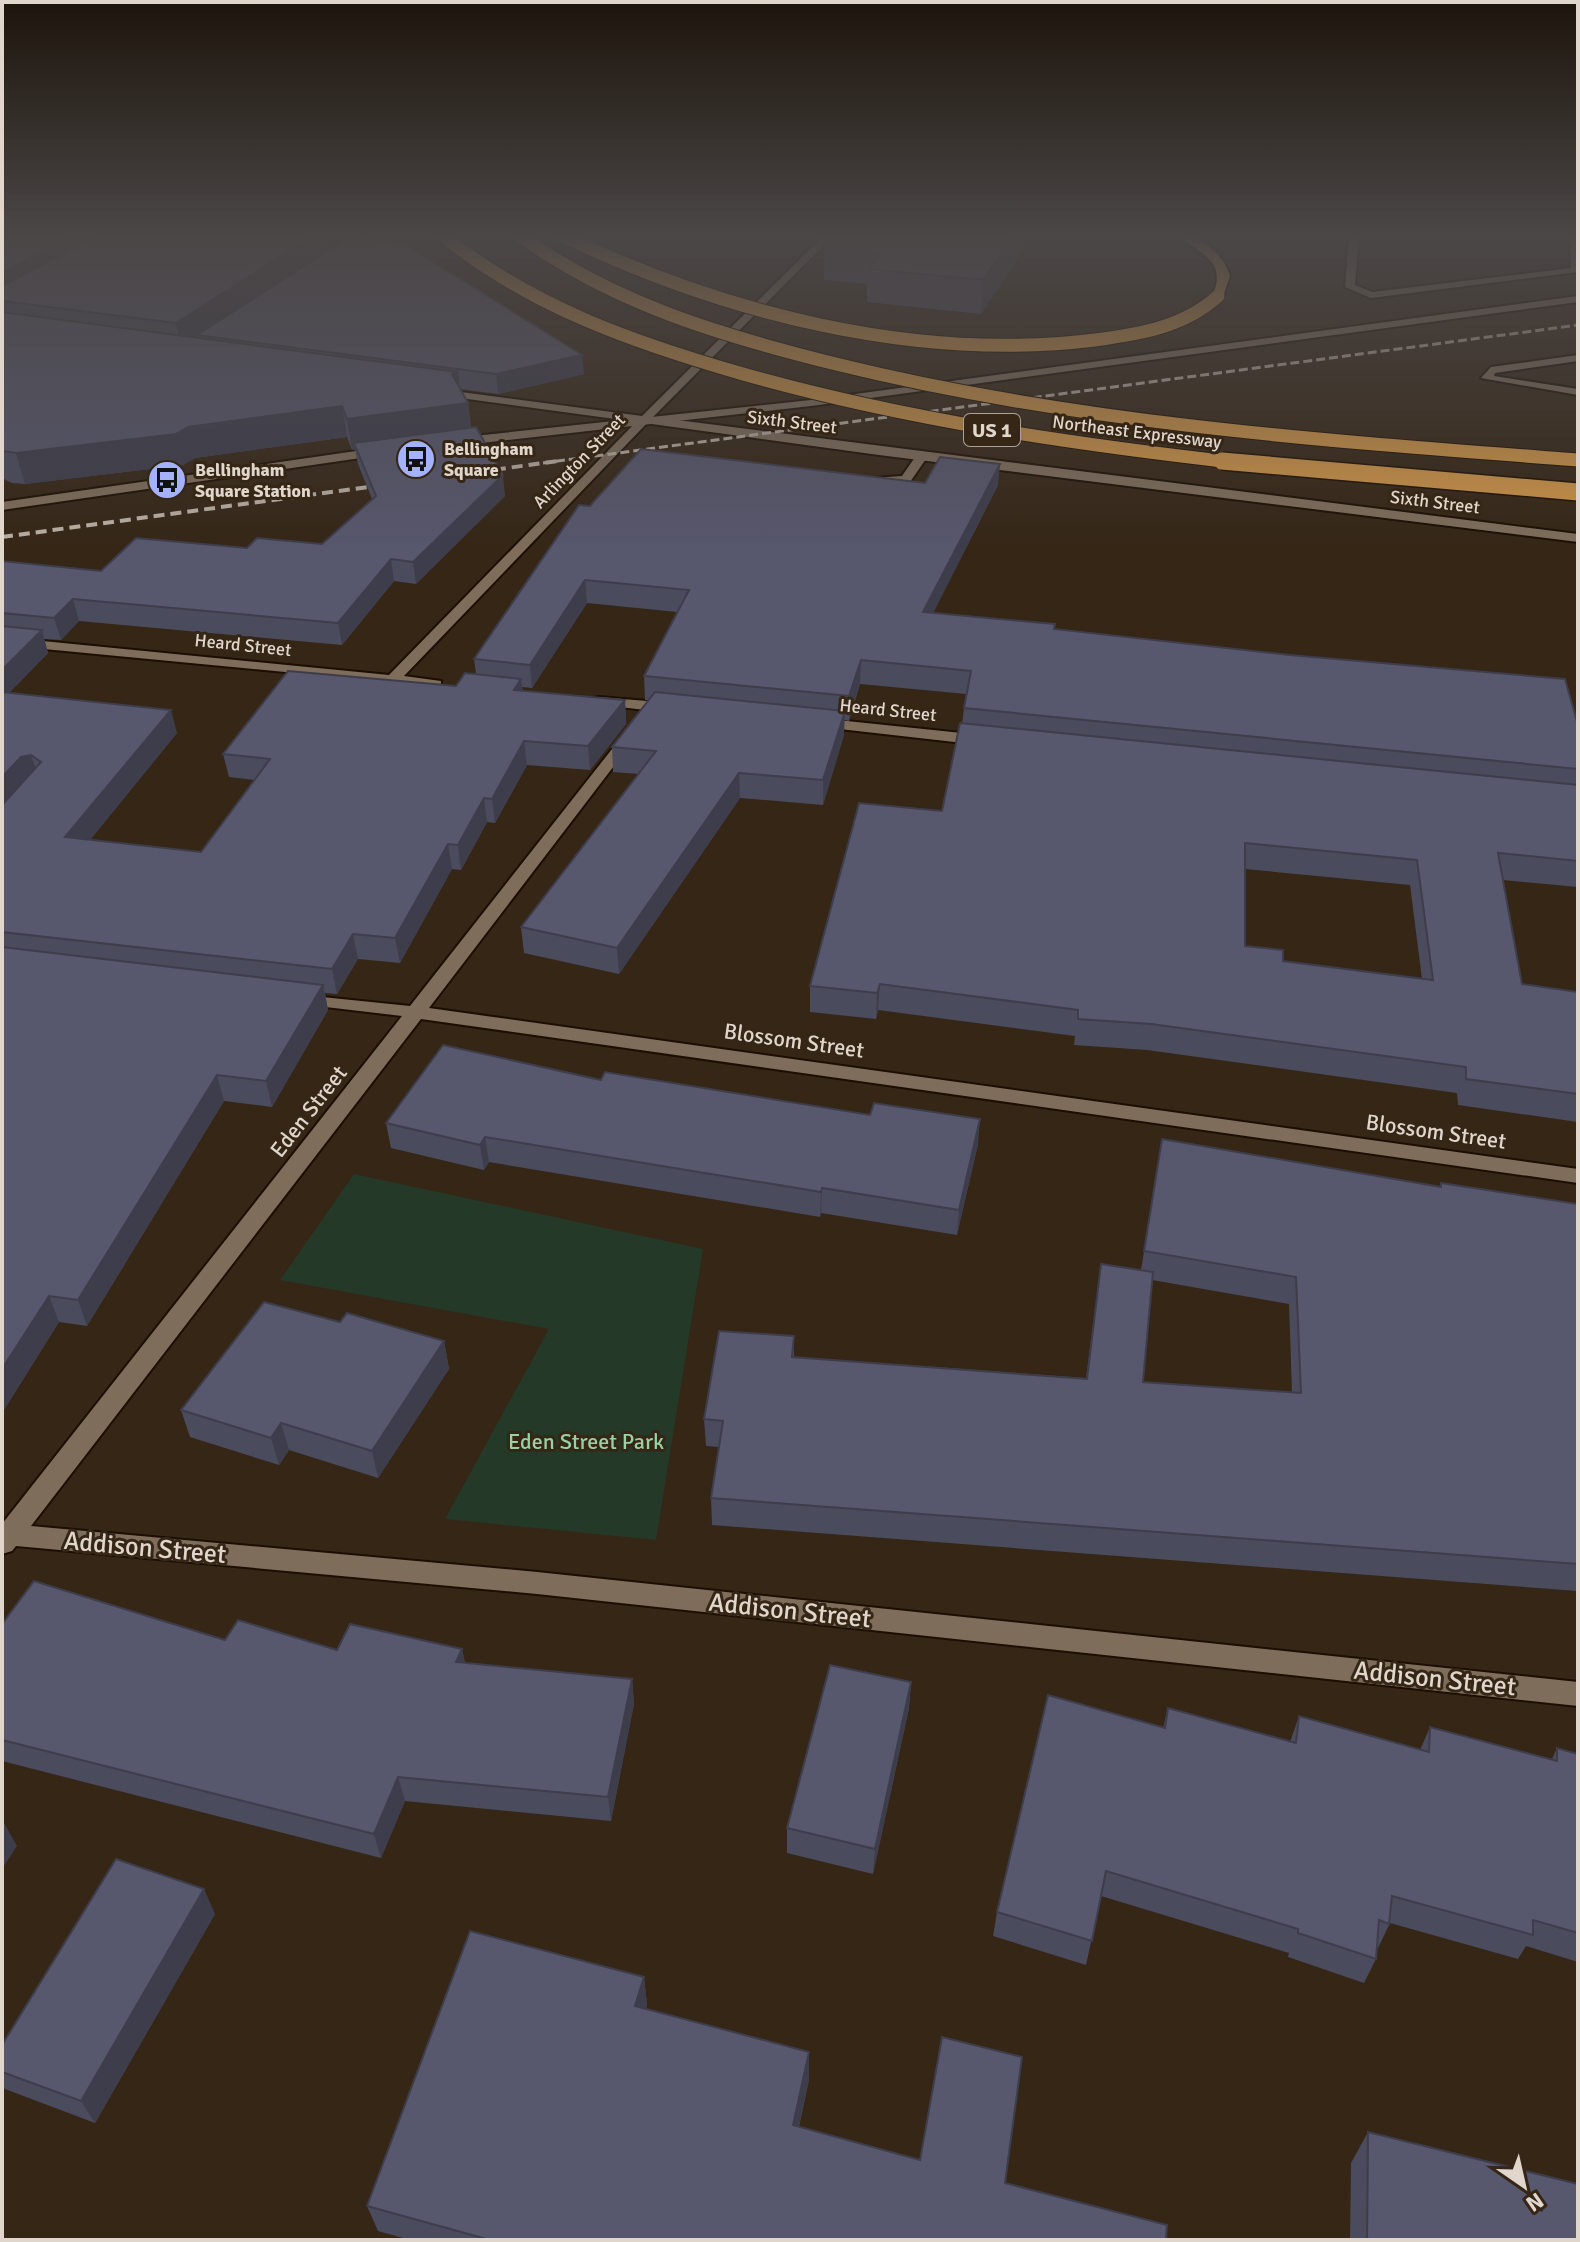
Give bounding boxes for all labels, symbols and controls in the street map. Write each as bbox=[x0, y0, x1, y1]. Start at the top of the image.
street label: Sixth Street bbox=[746, 406, 838, 438]
street label: Arlington Street bbox=[528, 409, 630, 513]
street label: Northeast Expressway bbox=[1051, 411, 1223, 453]
road number: US 1 bbox=[964, 414, 1020, 446]
bus stop icon: Bellingham Square bbox=[395, 438, 437, 480]
place label: Bellingham Square bbox=[444, 438, 533, 481]
bus stop icon: Bellingham Square Station bbox=[146, 459, 188, 501]
place label: Bellingham Square Station bbox=[195, 459, 311, 502]
street label: Sixth Street bbox=[1389, 486, 1481, 518]
street label: Heard Street bbox=[194, 629, 292, 661]
street label: Heard Street bbox=[839, 694, 937, 726]
street label: Blossom Street bbox=[722, 1017, 866, 1064]
street label: Eden Street bbox=[264, 1060, 353, 1163]
street label: Blossom Street bbox=[1364, 1108, 1508, 1155]
park label: Eden Street Park bbox=[508, 1428, 664, 1455]
street label: Addison Street bbox=[62, 1525, 227, 1571]
street label: Addison Street bbox=[707, 1587, 873, 1635]
street label: Addison Street bbox=[1352, 1655, 1518, 1703]
north arrow bbox=[1484, 2146, 1564, 2226]
text: N bbox=[1521, 2187, 1549, 2218]

